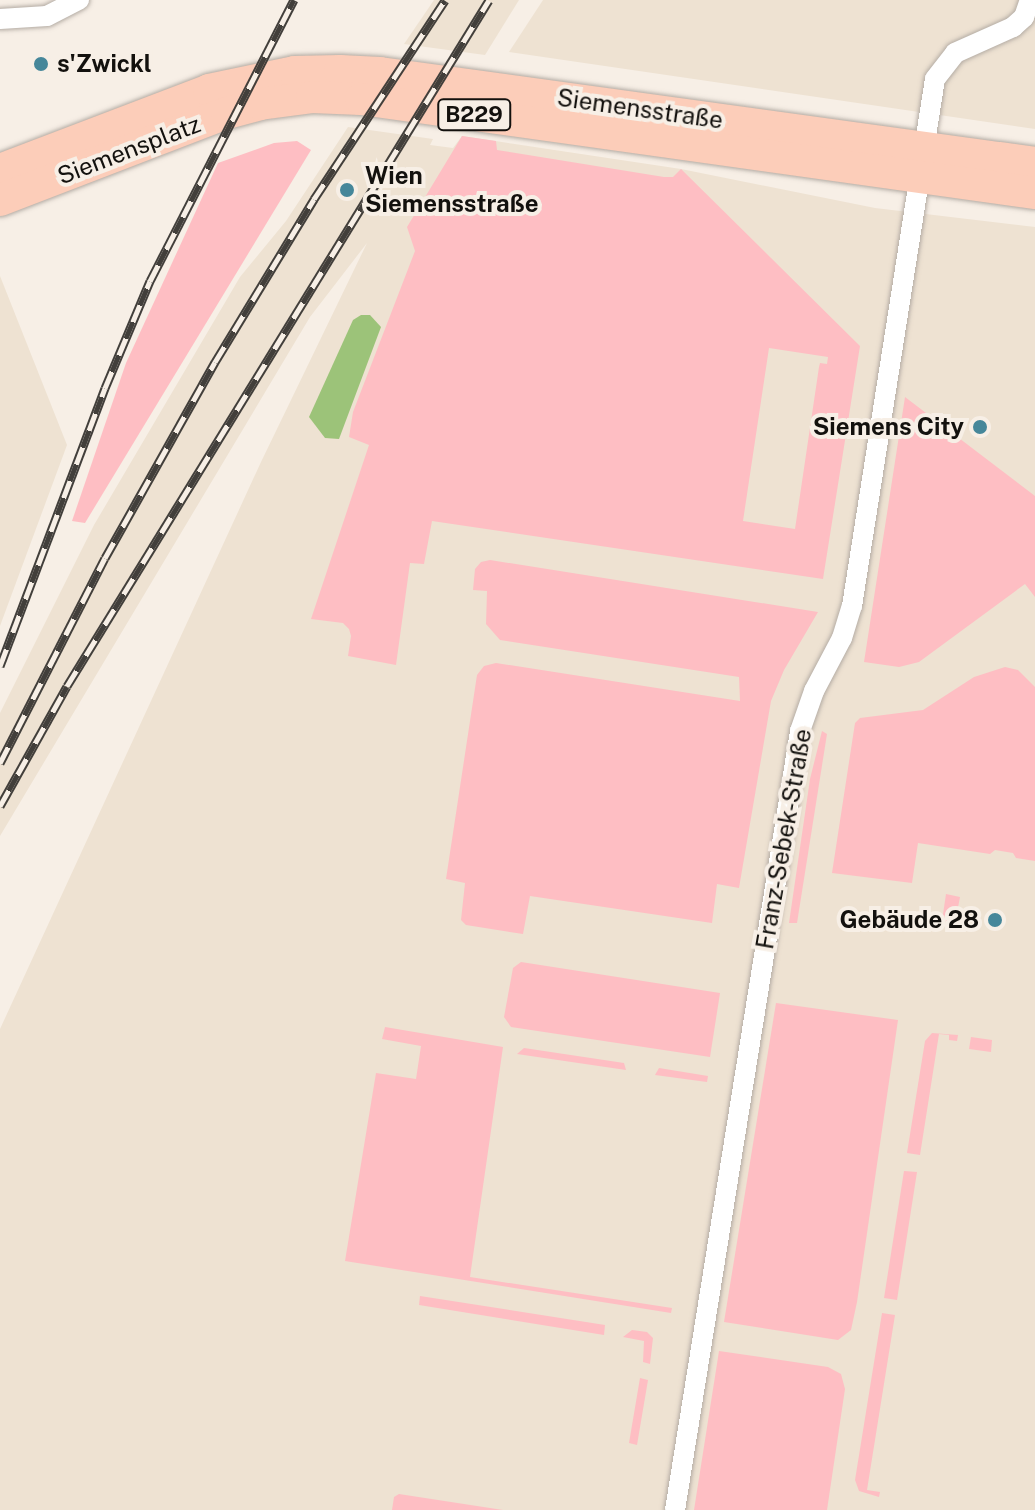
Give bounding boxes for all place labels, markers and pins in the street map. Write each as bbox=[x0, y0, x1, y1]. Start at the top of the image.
place label: s'Zwickl bbox=[57, 50, 152, 78]
marker: s'Zwickl bbox=[32, 55, 50, 73]
place label: Wien Siemensstraße bbox=[365, 162, 539, 218]
marker: Wien Siemensstraße bbox=[336, 179, 358, 201]
place label: Siemens City bbox=[813, 413, 964, 441]
marker: Siemens City bbox=[971, 418, 989, 436]
place label: Gebäude 28 bbox=[839, 906, 979, 934]
marker: Gebäude 28 bbox=[986, 911, 1004, 929]

